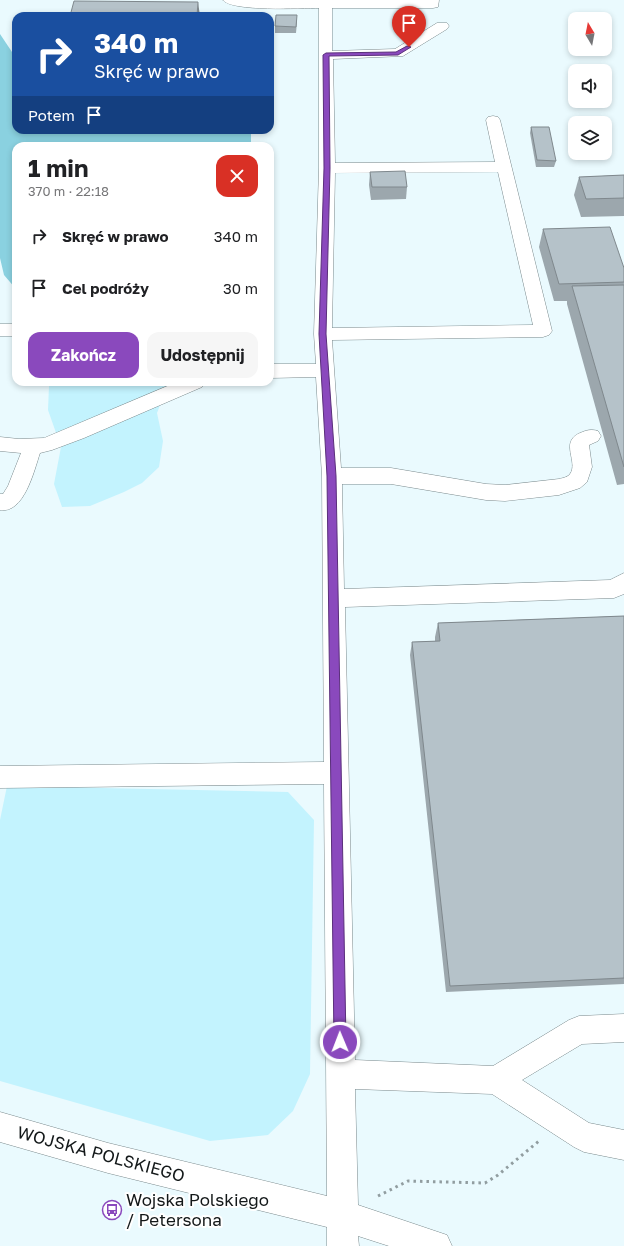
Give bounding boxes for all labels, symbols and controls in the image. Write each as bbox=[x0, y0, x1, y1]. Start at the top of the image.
pin bbox=[392, 6, 426, 47]
icon: arrive bbox=[398, 12, 420, 34]
north arrow bbox=[568, 12, 612, 56]
map controls bbox=[568, 12, 612, 160]
text: 340 m bbox=[94, 26, 178, 59]
icon: right bbox=[28, 28, 80, 80]
text: Skręć w prawo bbox=[94, 60, 219, 82]
button: sound bbox=[568, 64, 612, 108]
icon: arrive bbox=[83, 104, 105, 126]
text: Potem bbox=[28, 106, 75, 124]
button: layers bbox=[568, 116, 612, 160]
text: 1 min bbox=[28, 153, 88, 182]
button: close bbox=[216, 155, 258, 197]
text: 370 m · 22:18 bbox=[28, 183, 109, 199]
icon: right bbox=[28, 225, 50, 247]
text: Skręć w prawo bbox=[62, 227, 169, 245]
text: 340 m bbox=[214, 227, 258, 245]
icon: arrive bbox=[28, 277, 50, 299]
text: Cel podróży bbox=[62, 279, 149, 297]
text: 30 m bbox=[223, 279, 258, 297]
button: Zakończ bbox=[28, 332, 139, 378]
button: Udostępnij bbox=[147, 332, 258, 378]
position arrow bbox=[319, 1021, 361, 1063]
street label: WOJSKA POLSKIEGO bbox=[15, 1121, 187, 1186]
place label: Wojska Polskiego / Petersona bbox=[126, 1189, 269, 1230]
bus stop icon: Wojska Polskiego / Petersona bbox=[101, 1199, 123, 1221]

